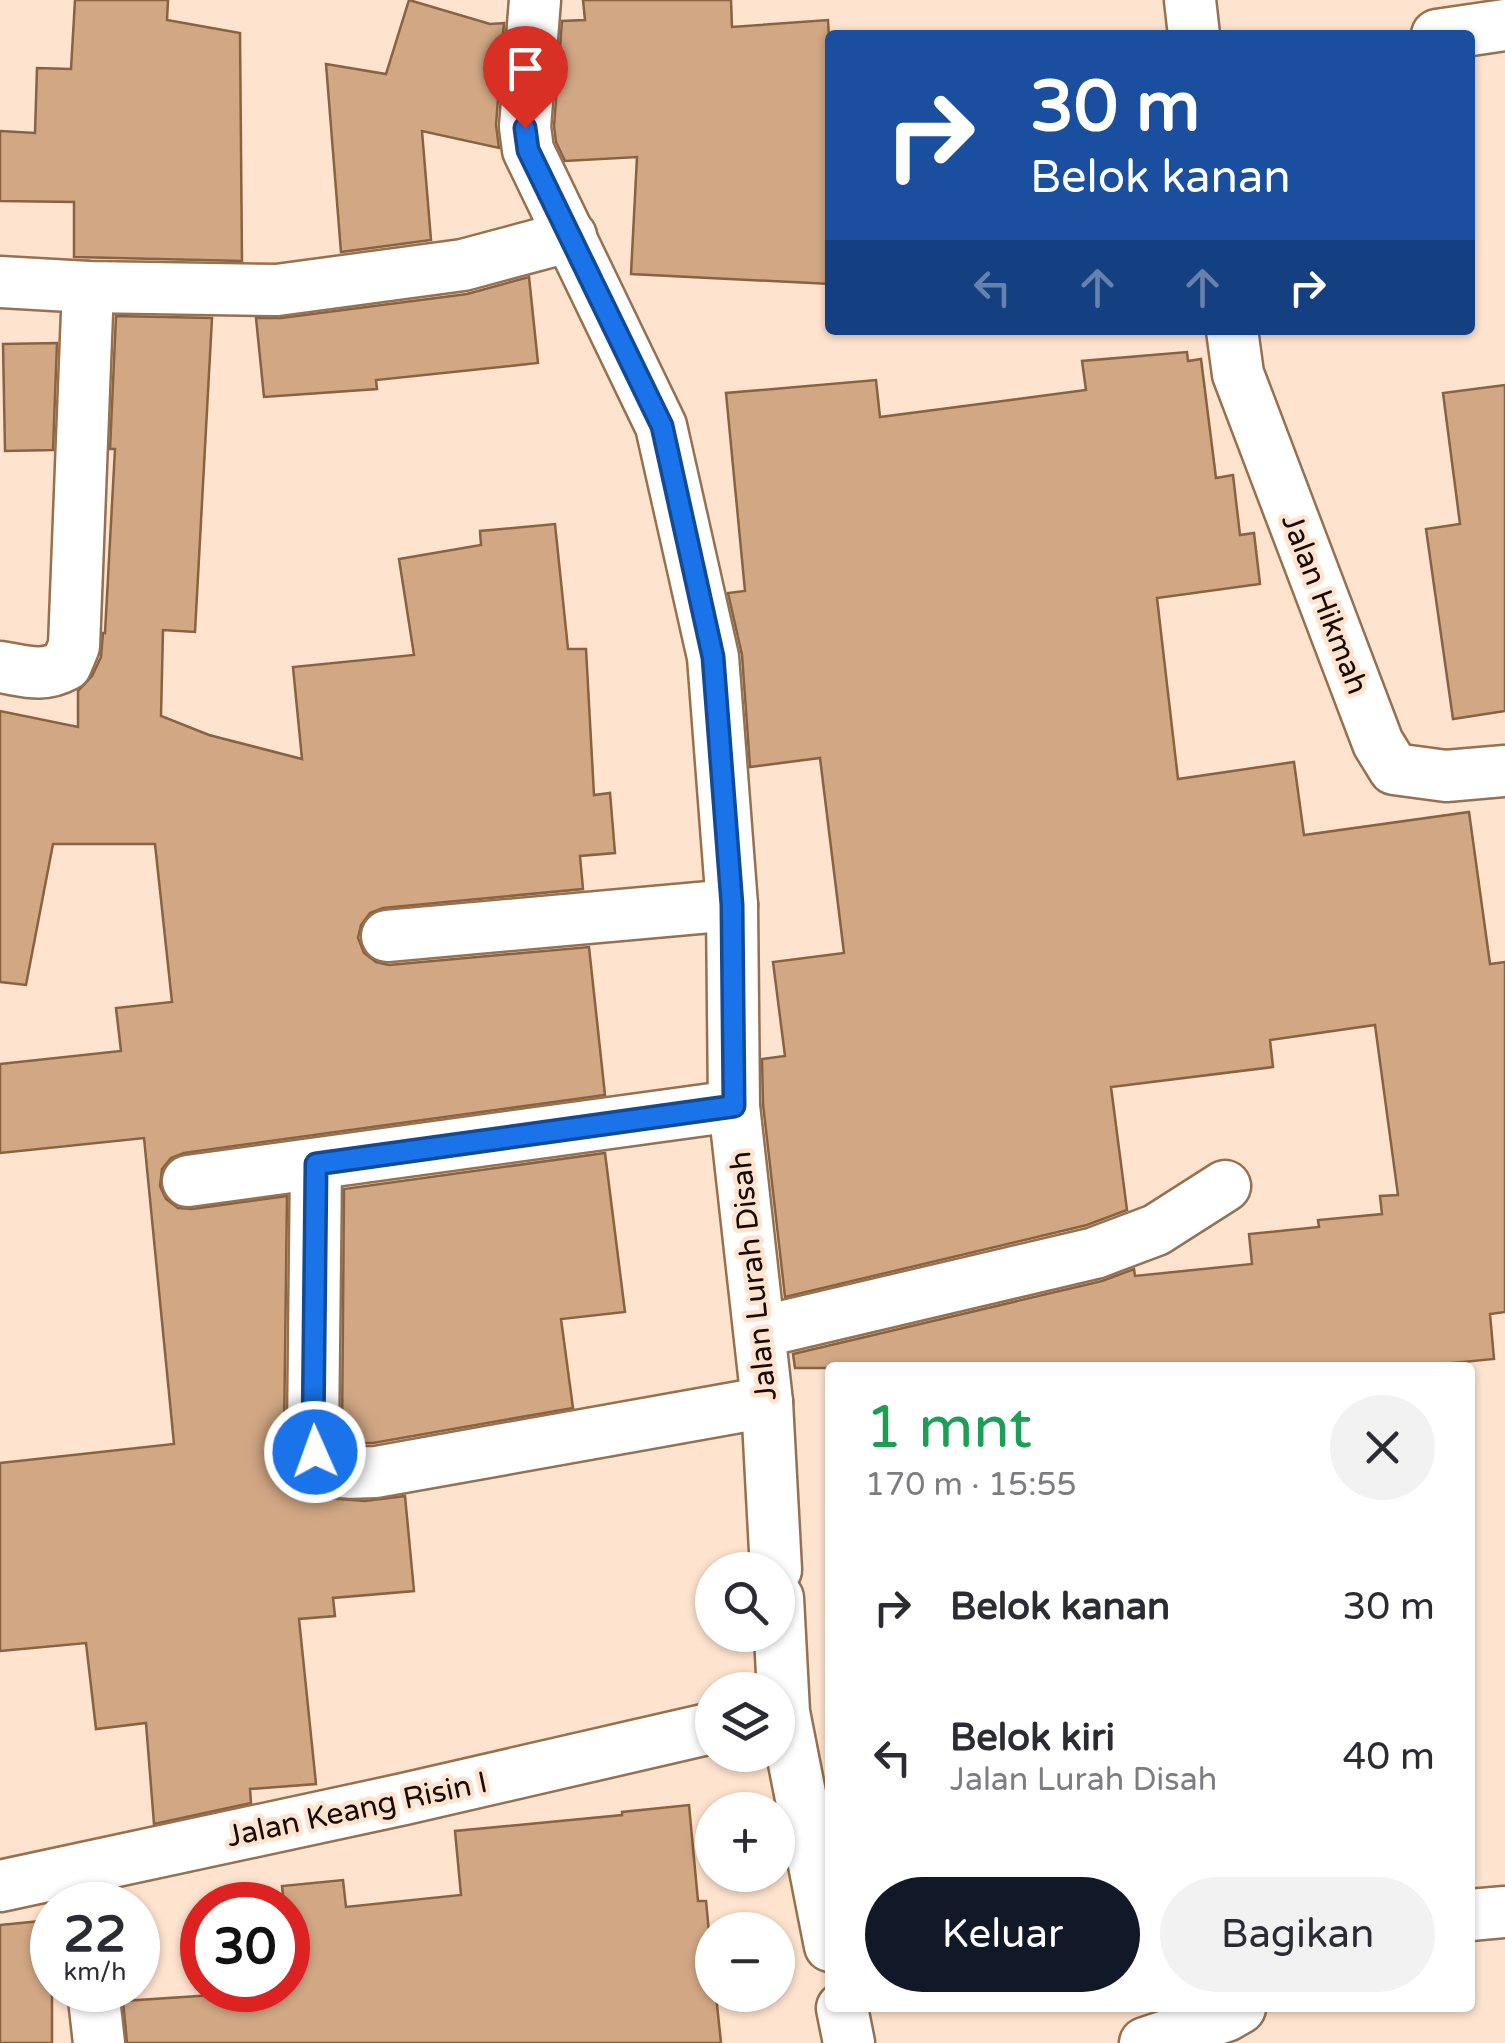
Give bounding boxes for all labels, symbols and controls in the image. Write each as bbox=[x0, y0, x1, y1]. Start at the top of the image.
pin bbox=[483, 26, 568, 129]
icon: arrive bbox=[498, 41, 553, 96]
text: 30 m bbox=[1030, 66, 1200, 150]
icon: right bbox=[865, 70, 995, 200]
text: Belok kanan bbox=[1030, 151, 1291, 205]
icon: left bbox=[965, 260, 1020, 315]
icon: ahead bbox=[1070, 260, 1125, 315]
icon: ahead bbox=[1175, 260, 1230, 315]
icon: right bbox=[1280, 260, 1335, 315]
street label: Jalan Hikmah bbox=[1273, 509, 1376, 700]
street label: Jalan Lurah Disah bbox=[722, 1149, 785, 1402]
text: 1 mnt bbox=[865, 1392, 1032, 1464]
button: close bbox=[1330, 1395, 1435, 1500]
position arrow bbox=[263, 1400, 367, 1504]
text: 170 m · 15:55 bbox=[865, 1466, 1077, 1504]
map controls bbox=[695, 1552, 795, 2012]
button: search bbox=[695, 1552, 795, 1652]
icon: right bbox=[865, 1580, 920, 1635]
text: Belok kanan bbox=[950, 1584, 1170, 1630]
text: 30 m bbox=[1343, 1584, 1435, 1630]
button: layers bbox=[695, 1672, 795, 1772]
text: Belok kiri bbox=[950, 1715, 1115, 1761]
icon: left bbox=[865, 1730, 920, 1785]
text: 40 m bbox=[1343, 1734, 1435, 1780]
text: Jalan Lurah Disah bbox=[950, 1761, 1217, 1799]
street label: Jalan Keang Risin I bbox=[223, 1764, 491, 1855]
button: + bbox=[695, 1792, 795, 1892]
button: Keluar bbox=[865, 1877, 1140, 1992]
button: Bagikan bbox=[1160, 1877, 1435, 1992]
speed limit sign: 30 bbox=[180, 1882, 310, 2012]
text: 22 bbox=[64, 1905, 126, 1965]
button: − bbox=[695, 1912, 795, 2012]
text: km/h bbox=[64, 1957, 126, 1987]

